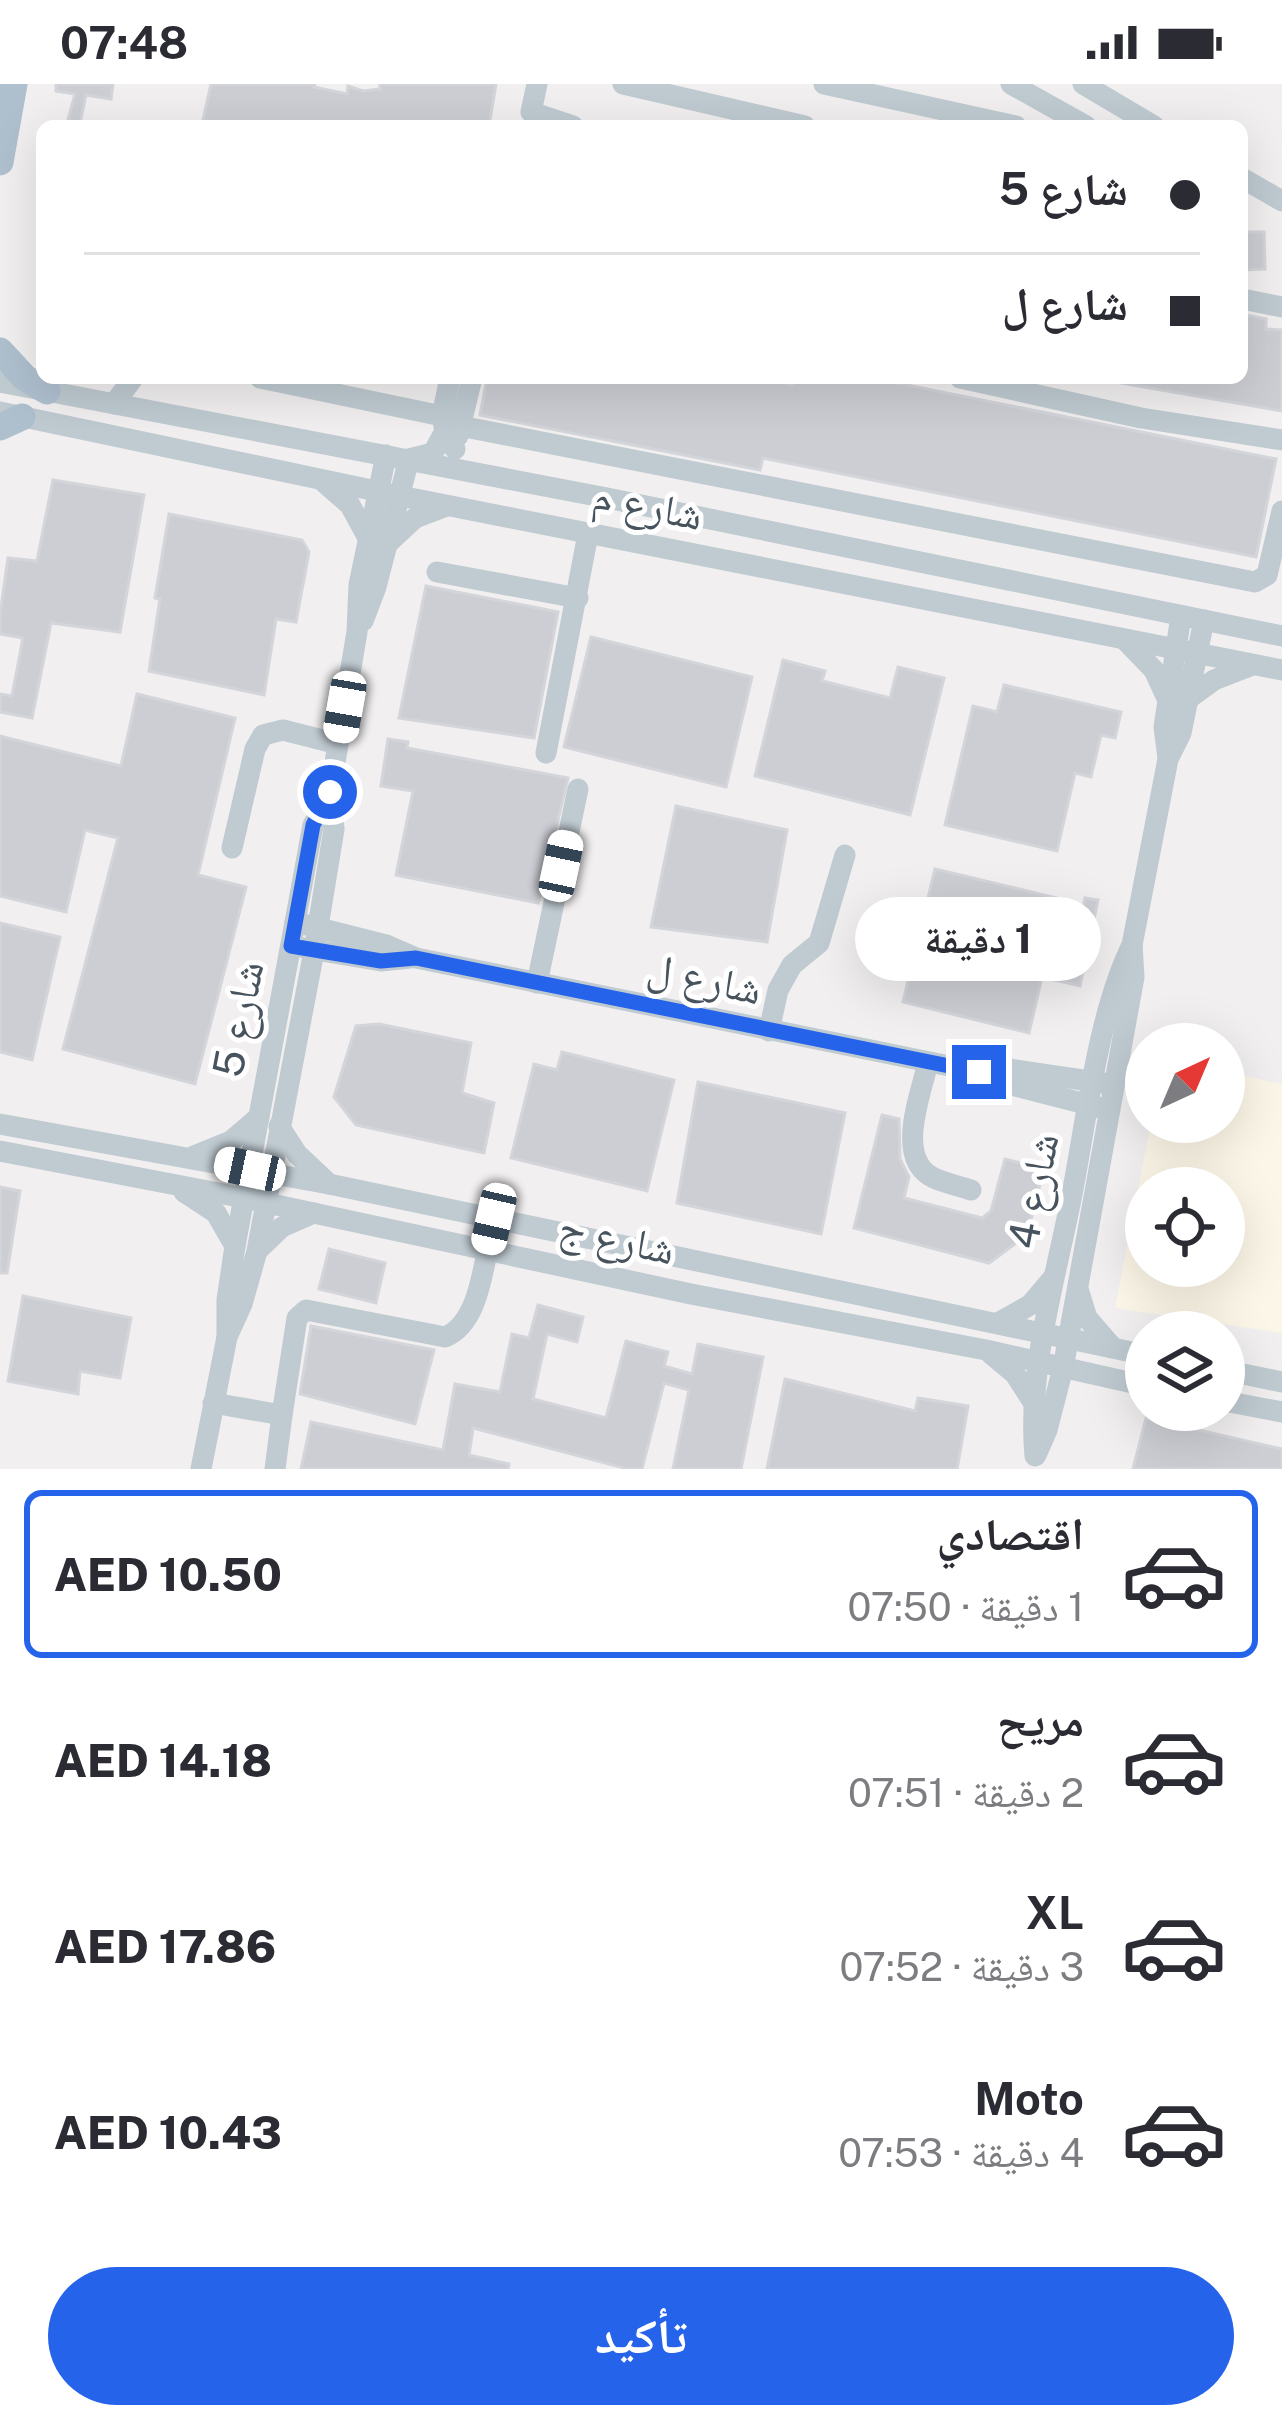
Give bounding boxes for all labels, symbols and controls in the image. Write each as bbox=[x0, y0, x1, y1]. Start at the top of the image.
text: 07:48 bbox=[60, 16, 188, 69]
text: شارع 5 bbox=[999, 162, 1128, 215]
text: شارع ل bbox=[1002, 277, 1128, 330]
street label: شارع م bbox=[588, 470, 707, 544]
car bbox=[321, 668, 369, 746]
route start bbox=[303, 765, 357, 819]
car bbox=[536, 827, 586, 905]
callout: 1 دقيقة bbox=[856, 898, 1102, 982]
text: 1 دقيقة bbox=[924, 916, 1032, 962]
street label: شارع ل bbox=[643, 942, 766, 1016]
street label: شارع 5 bbox=[202, 957, 276, 1082]
north arrow bbox=[1125, 1023, 1245, 1143]
map controls bbox=[1125, 1023, 1245, 1431]
route end bbox=[952, 1045, 1006, 1099]
street label: شارع 4 bbox=[997, 1129, 1071, 1253]
car bbox=[211, 1144, 289, 1194]
button: locate bbox=[1125, 1167, 1245, 1287]
car bbox=[468, 1180, 520, 1258]
street label: شارع ج bbox=[554, 1201, 679, 1277]
button: layers bbox=[1125, 1311, 1245, 1431]
text: اقتصادي bbox=[937, 1507, 1084, 1560]
icon: car bbox=[1120, 1520, 1228, 1628]
text: AED 10.50 bbox=[54, 1548, 282, 1601]
text: 1 دقيقة · 07:50 bbox=[847, 1584, 1084, 1630]
text: مريح bbox=[997, 1693, 1084, 1746]
icon: car bbox=[1120, 1706, 1228, 1814]
text: AED 14.18 bbox=[54, 1734, 272, 1787]
text: 2 دقيقة · 07:51 bbox=[848, 1770, 1084, 1816]
text: XL bbox=[1026, 1886, 1084, 1939]
icon: car bbox=[1120, 1892, 1228, 2000]
text: AED 17.86 bbox=[54, 1920, 276, 1973]
text: 3 دقيقة · 07:52 bbox=[839, 1944, 1084, 1990]
text: Moto bbox=[974, 2072, 1084, 2125]
icon: car bbox=[1120, 2078, 1228, 2186]
text: AED 10.43 bbox=[54, 2106, 282, 2159]
text: 4 دقيقة · 07:53 bbox=[838, 2130, 1084, 2176]
button: تأكيد bbox=[48, 2267, 1234, 2405]

